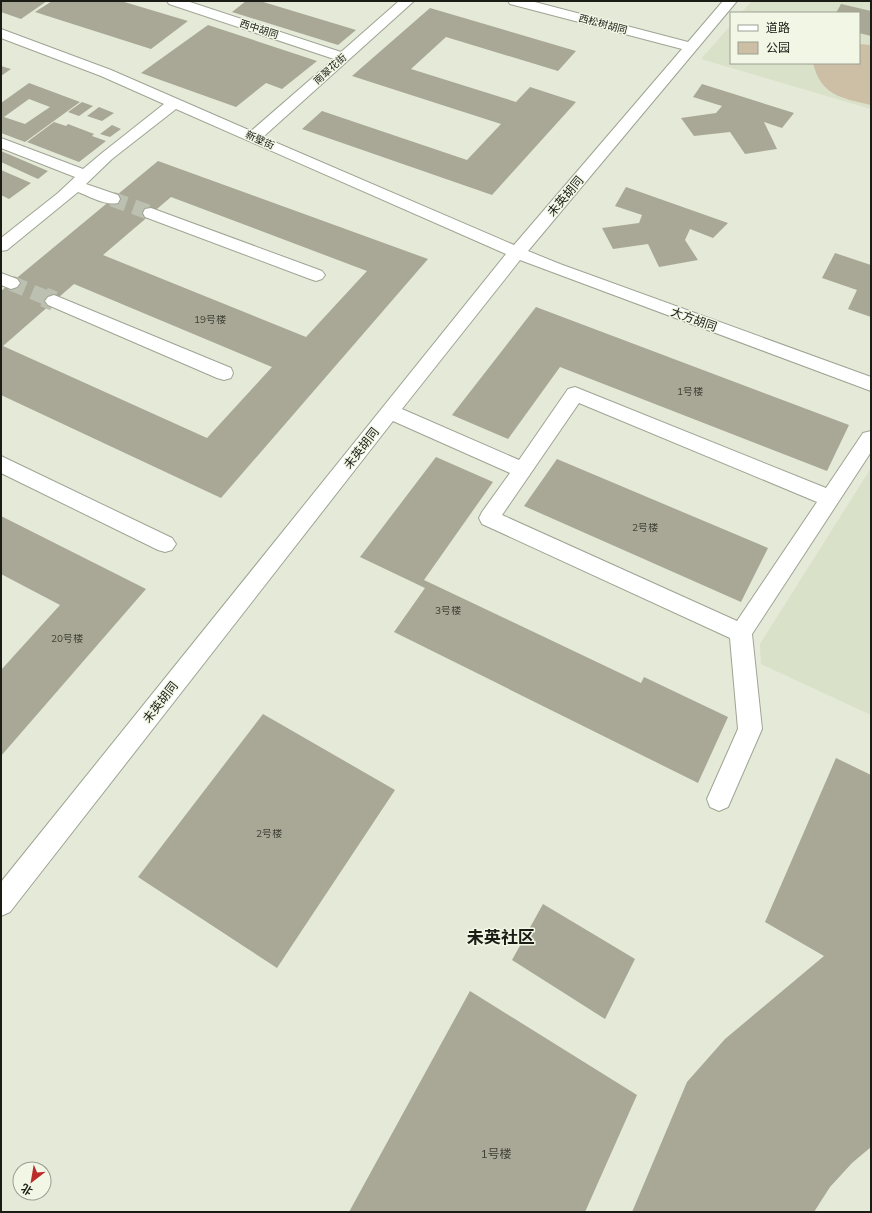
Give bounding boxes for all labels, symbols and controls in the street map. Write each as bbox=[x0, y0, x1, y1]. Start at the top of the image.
street label: 西松树胡同 bbox=[577, 11, 629, 37]
legend bbox=[730, 12, 860, 64]
street label: 西中胡同 bbox=[238, 17, 280, 41]
text: 道路 bbox=[766, 20, 790, 35]
text: 公园 bbox=[766, 40, 790, 55]
street label: 南翠花街 bbox=[311, 51, 349, 87]
street label: 新壁街 bbox=[244, 128, 276, 152]
street label: 未英胡同 bbox=[544, 173, 586, 219]
street label: 大方胡同 bbox=[669, 304, 719, 334]
house number: 19号楼 bbox=[194, 313, 226, 326]
house number: 1号楼 bbox=[677, 385, 703, 398]
street label: 未英胡同 bbox=[340, 424, 382, 472]
house number: 2号楼 bbox=[632, 521, 658, 534]
house number: 3号楼 bbox=[435, 604, 461, 617]
house number: 20号楼 bbox=[51, 632, 83, 645]
street label: 未英胡同 bbox=[139, 678, 181, 726]
house number: 2号楼 bbox=[256, 827, 282, 840]
district label: 未英社区 bbox=[467, 926, 535, 947]
house number: 1号楼 bbox=[480, 1146, 512, 1161]
north arrow bbox=[12, 1161, 52, 1201]
text: 北 bbox=[19, 1181, 35, 1198]

